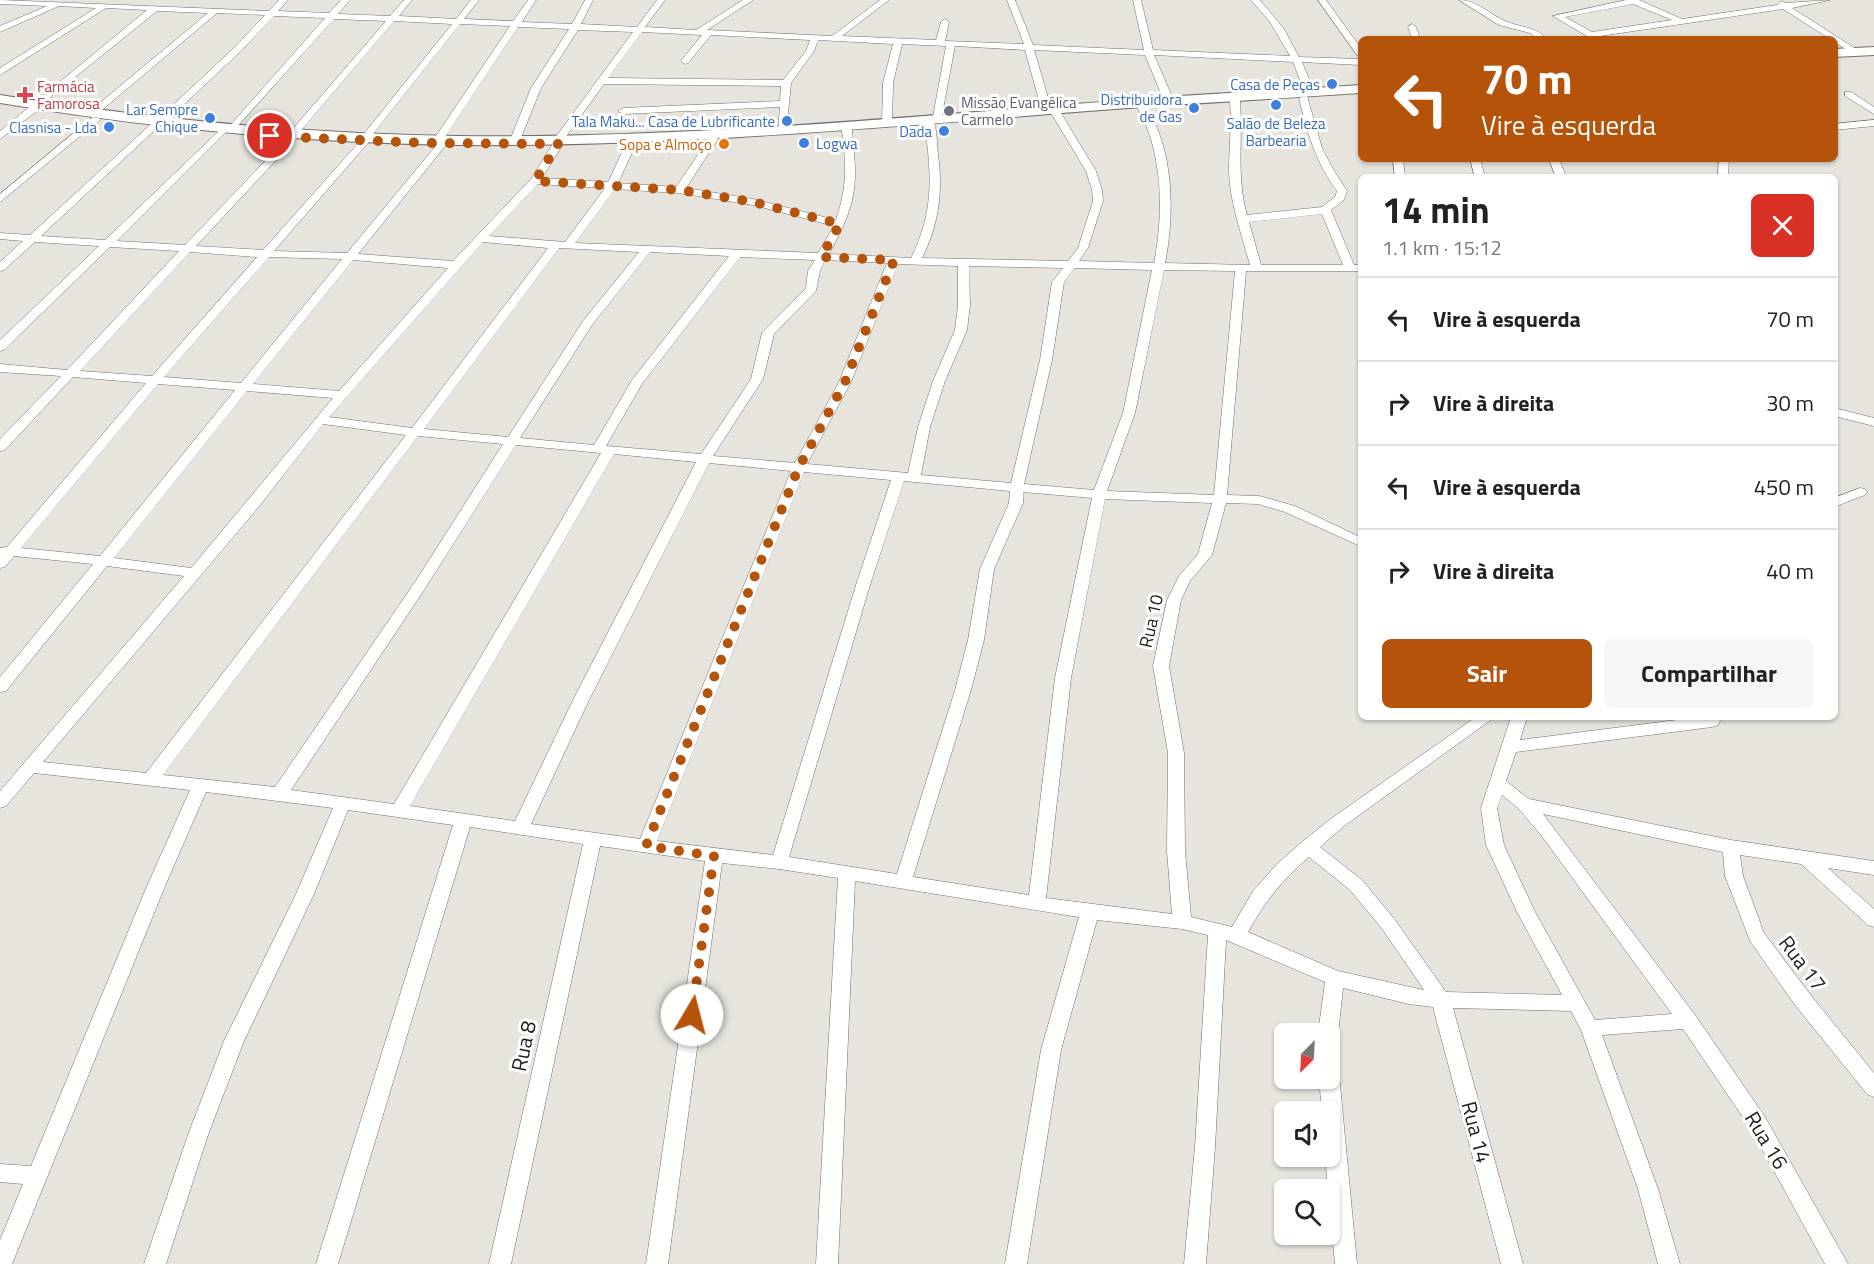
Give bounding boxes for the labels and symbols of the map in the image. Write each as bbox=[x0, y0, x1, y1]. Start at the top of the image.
place label: Casa de Peças bbox=[1230, 73, 1320, 96]
place label: Farmácia Famorosa bbox=[37, 75, 100, 115]
marker: Casa de Peças bbox=[1325, 77, 1339, 91]
marker: Farmácia Famorosa bbox=[18, 88, 32, 102]
place label: Distribuidora de Gas bbox=[1101, 88, 1182, 128]
place label: Missão Evangélica Carmelo bbox=[961, 91, 1077, 131]
place label: Lar Sempre Chique bbox=[126, 98, 198, 138]
marker: Salão de Beleza Barbearia bbox=[1269, 98, 1283, 112]
marker: Distribuidora de Gas bbox=[1187, 101, 1201, 115]
marker: Missão Evangélica Carmelo bbox=[942, 104, 956, 118]
pin bbox=[244, 110, 295, 161]
place label: Tala Maku... Casa de Lubrificante bbox=[571, 110, 775, 133]
marker: Lar Sempre Chique bbox=[203, 111, 217, 125]
place label: Salão de Beleza Barbearia bbox=[1227, 112, 1326, 152]
marker: Tala Maku... Casa de Lubrificante bbox=[780, 114, 794, 128]
place label: Clasnisa - Lda bbox=[9, 116, 97, 139]
marker: Clasnisa - Lda bbox=[102, 120, 116, 134]
place label: Dada bbox=[899, 120, 932, 143]
marker: Dada bbox=[937, 124, 951, 138]
place label: Logwa bbox=[816, 132, 858, 155]
place label: Sopa e Almoço bbox=[619, 133, 712, 156]
marker: Logwa bbox=[797, 136, 811, 150]
marker: Sopa e Almoço bbox=[717, 137, 731, 151]
street label: Rua 10 bbox=[1132, 592, 1170, 650]
street label: Rua 17 bbox=[1771, 928, 1835, 998]
position arrow bbox=[660, 983, 724, 1047]
street label: Rua 8 bbox=[502, 1018, 544, 1074]
north arrow bbox=[1274, 1023, 1340, 1089]
street label: Rua 14 bbox=[1453, 1098, 1501, 1166]
street label: Rua 16 bbox=[1737, 1105, 1797, 1175]

